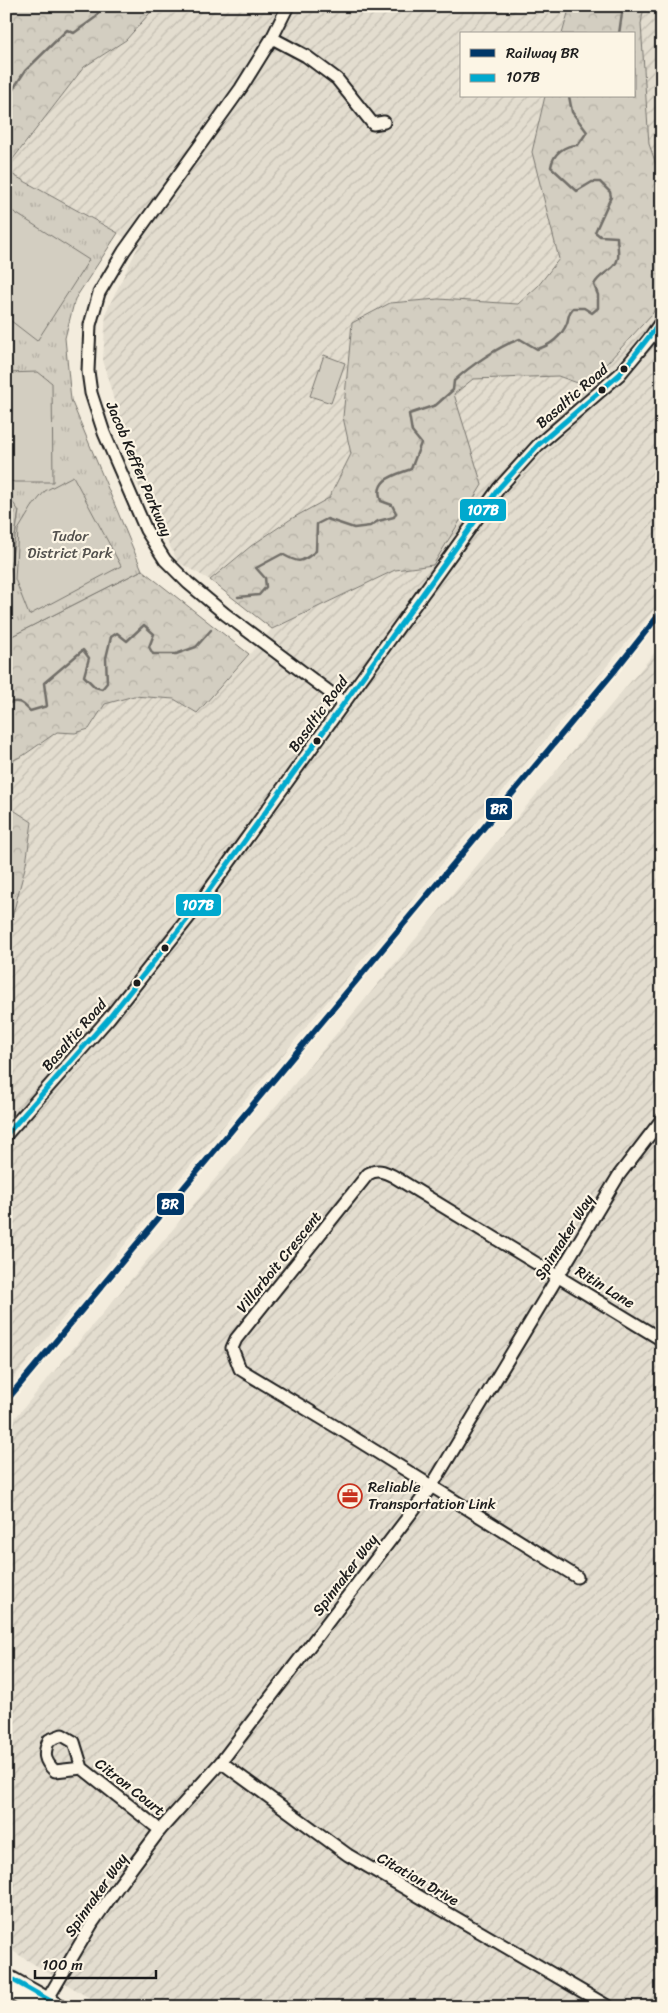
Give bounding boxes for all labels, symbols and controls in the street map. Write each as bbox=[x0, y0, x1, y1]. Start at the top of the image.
legend bbox=[460, 32, 636, 98]
text: Railway BR bbox=[506, 40, 579, 66]
text: 107B bbox=[506, 64, 540, 90]
street label: Basaltic Road bbox=[530, 356, 615, 435]
unlabelled marker bbox=[619, 364, 629, 374]
unlabelled marker bbox=[597, 385, 607, 395]
street label: Jacob Keffer Parkway bbox=[98, 396, 179, 541]
line badge: 107B bbox=[459, 498, 507, 522]
text: 107B bbox=[467, 498, 499, 523]
park label: Tudor District Park bbox=[27, 523, 114, 566]
street label: Basaltic Road bbox=[281, 669, 355, 758]
unlabelled marker bbox=[312, 736, 322, 746]
line badge: BR bbox=[485, 797, 513, 821]
text: BR bbox=[490, 797, 508, 822]
line badge: 107B bbox=[175, 893, 222, 917]
text: 107B bbox=[182, 893, 214, 918]
unlabelled marker bbox=[160, 943, 170, 953]
unlabelled marker bbox=[132, 978, 142, 988]
street label: Basaltic Road bbox=[35, 992, 114, 1077]
street label: Spinnaker Way bbox=[527, 1189, 601, 1285]
line badge: BR bbox=[156, 1192, 185, 1216]
text: BR bbox=[161, 1192, 179, 1217]
street label: Villarboit Crescent bbox=[230, 1205, 329, 1319]
street label: Ritin Lane bbox=[570, 1258, 640, 1316]
place label: Reliable Transportation Link bbox=[368, 1474, 497, 1517]
office icon: Reliable Transportation Link bbox=[337, 1483, 363, 1509]
street label: Spinnaker Way bbox=[305, 1528, 385, 1622]
street label: Citron Court bbox=[89, 1751, 171, 1823]
street label: Citation Drive bbox=[372, 1845, 464, 1913]
street label: Spinnaker Way bbox=[57, 1847, 135, 1942]
scale bar bbox=[35, 1948, 156, 1980]
text: 100 m bbox=[42, 1952, 83, 1978]

